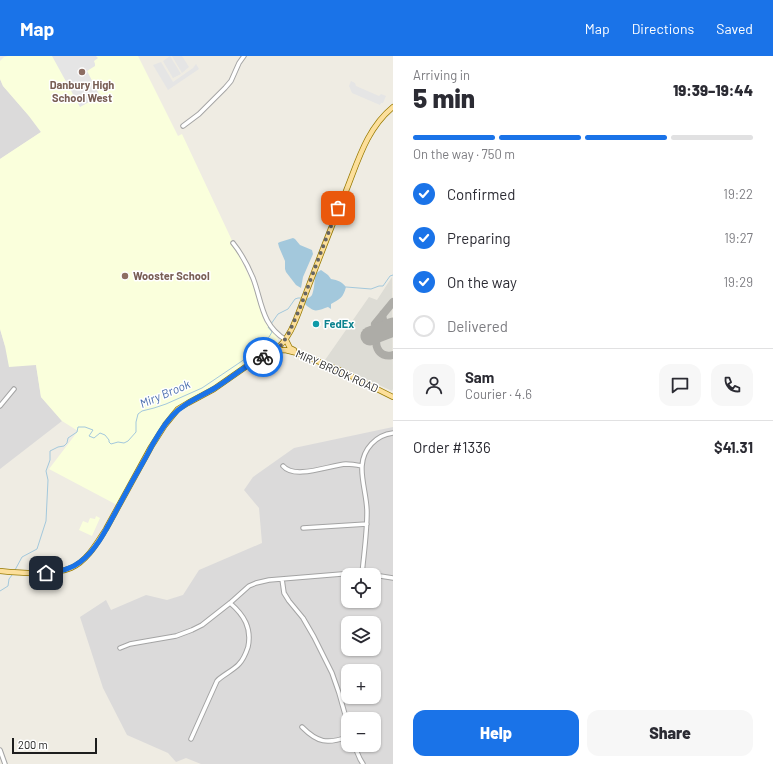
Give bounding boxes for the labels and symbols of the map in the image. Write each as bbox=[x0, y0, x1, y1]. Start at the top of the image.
marker: Danbury High School West bbox=[77, 67, 87, 77]
place label: Danbury High School West bbox=[50, 78, 114, 104]
pin bbox=[321, 191, 355, 225]
place label: Wooster School bbox=[133, 269, 210, 282]
marker: Wooster School bbox=[120, 271, 130, 281]
place label: FedEx bbox=[324, 317, 354, 330]
marker: FedEx bbox=[311, 319, 321, 329]
courier bbox=[243, 337, 283, 377]
street label: MIRY BROOK ROAD bbox=[294, 346, 381, 395]
water label: Miry Brook bbox=[137, 376, 192, 410]
pin bbox=[29, 556, 63, 590]
scale bar bbox=[12, 736, 97, 755]

